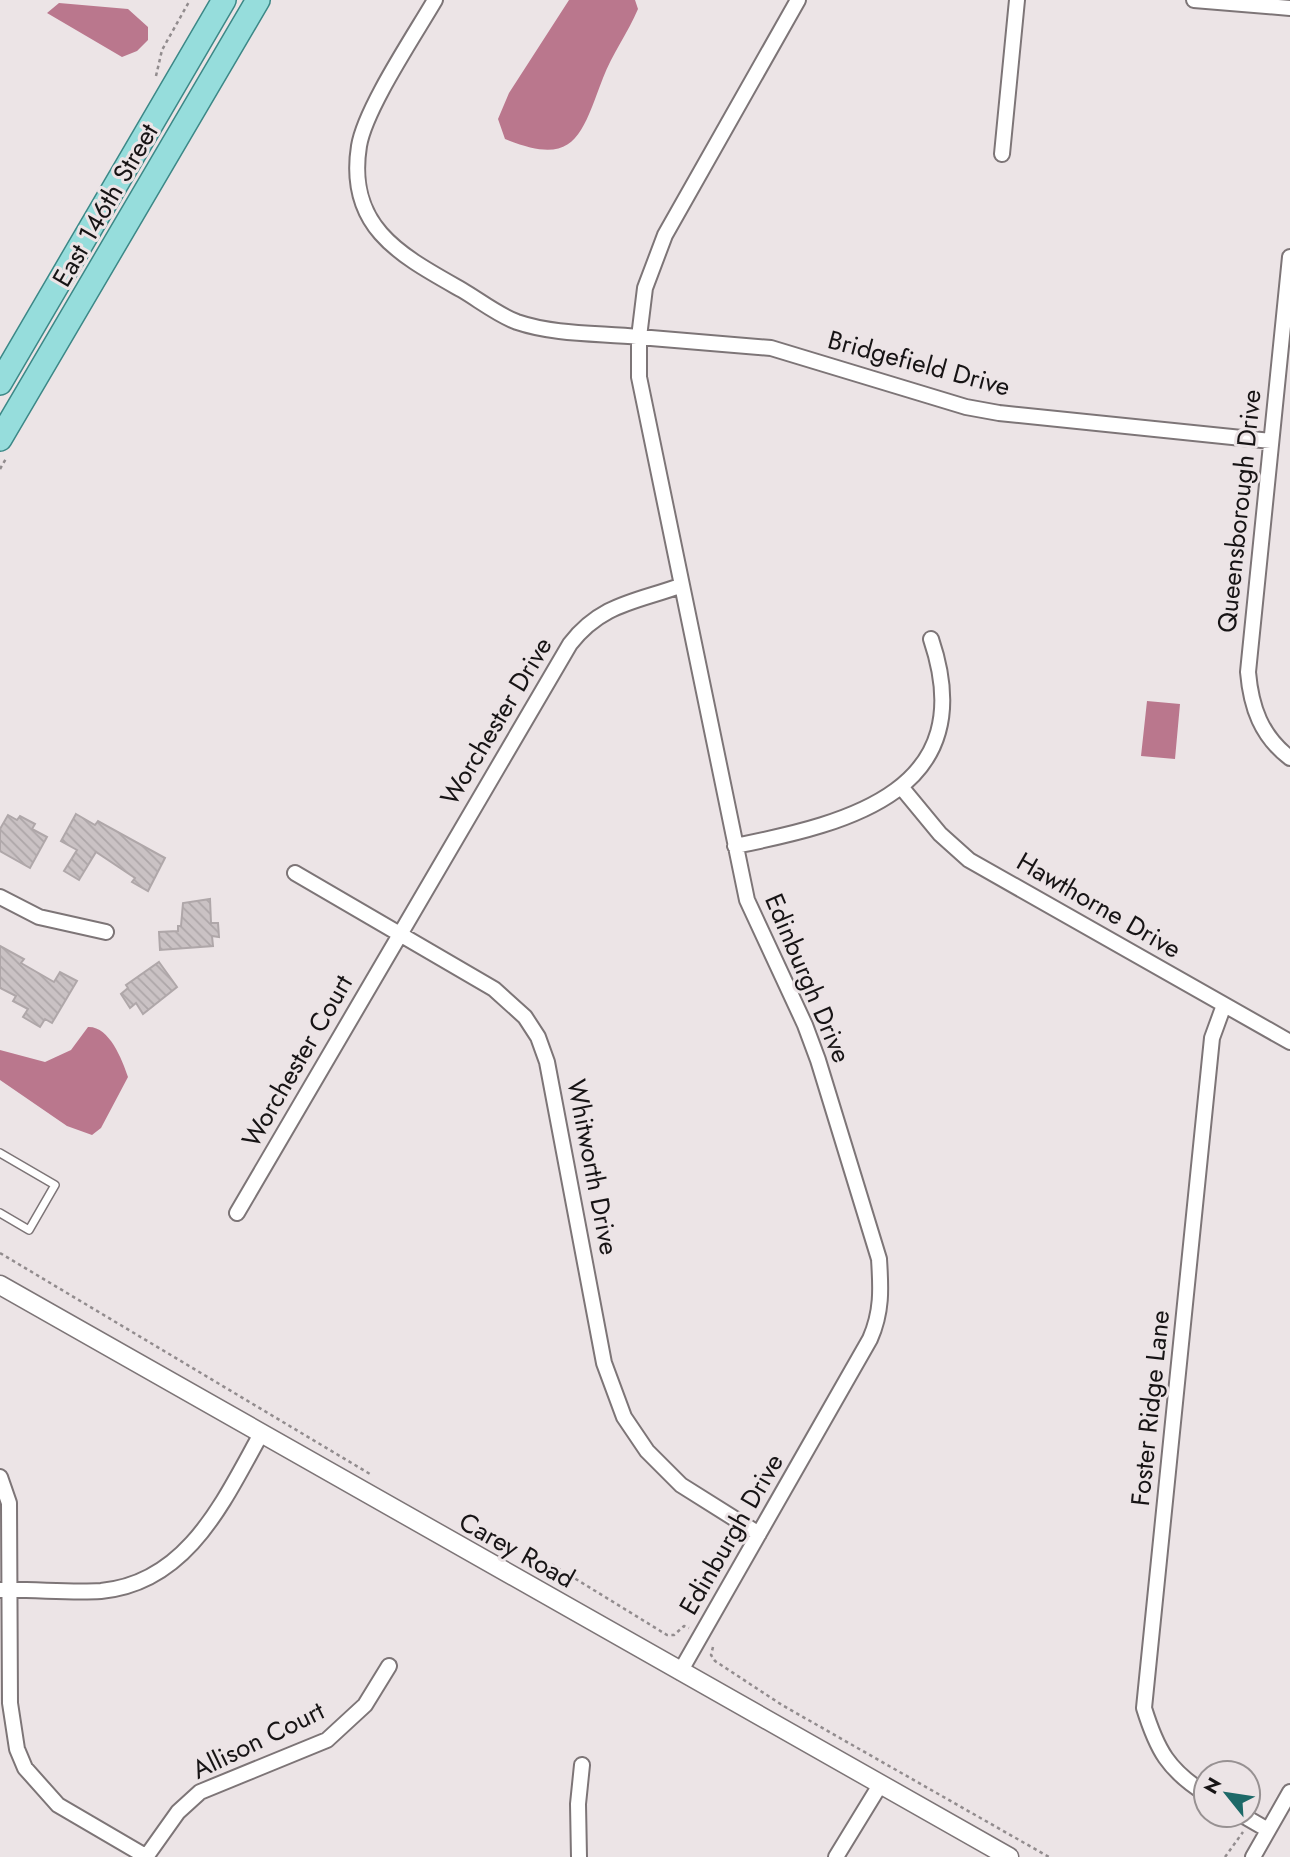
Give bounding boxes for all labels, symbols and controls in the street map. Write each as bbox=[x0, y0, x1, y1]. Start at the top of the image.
street label: East 146th Street bbox=[43, 116, 168, 294]
street label: Bridgefield Drive bbox=[824, 320, 1014, 406]
street label: Queensborough Drive bbox=[1207, 387, 1271, 635]
street label: Worchester Drive bbox=[431, 630, 561, 812]
street label: Hawthorne Drive bbox=[1010, 842, 1188, 968]
street label: Edinburgh Drive bbox=[755, 887, 861, 1069]
street label: Worchester Court bbox=[232, 967, 362, 1154]
street label: Whitworth Drive bbox=[557, 1076, 629, 1258]
street label: Foster Ridge Lane bbox=[1121, 1308, 1179, 1508]
street label: Edinburgh Drive bbox=[669, 1446, 793, 1622]
street label: Carey Road bbox=[452, 1503, 582, 1597]
street label: Allison Court bbox=[185, 1691, 331, 1788]
north arrow bbox=[1192, 1759, 1262, 1829]
text: N bbox=[1197, 1772, 1228, 1799]

